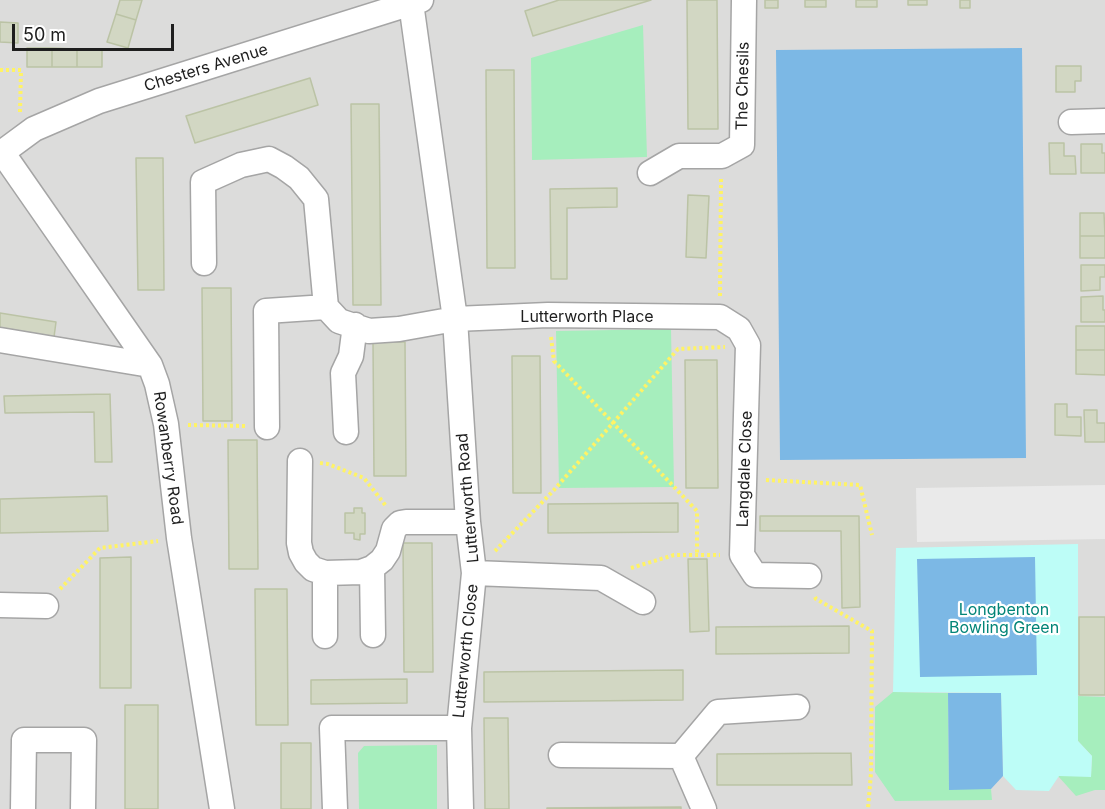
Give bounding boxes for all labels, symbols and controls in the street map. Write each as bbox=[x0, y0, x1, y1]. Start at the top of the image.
scale bar bbox=[15, 12, 177, 50]
text: 50 m bbox=[23, 24, 66, 45]
street label: Chesters Avenue bbox=[142, 40, 270, 96]
street label: The Chesils bbox=[733, 41, 753, 131]
street label: Lutterworth Place bbox=[520, 307, 654, 327]
street label: Rowanberry Road bbox=[149, 390, 187, 526]
street label: Langdale Close bbox=[733, 410, 757, 528]
street label: Lutterworth Road bbox=[453, 432, 483, 564]
street label: Lutterworth Close bbox=[449, 583, 483, 719]
park label: Longbenton Bowling Green bbox=[949, 600, 1059, 638]

